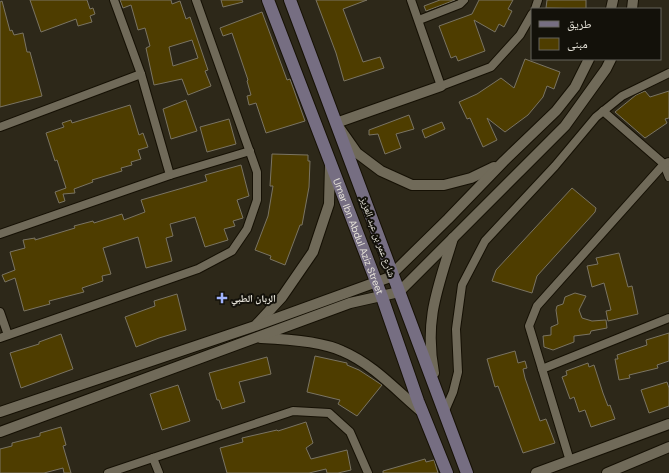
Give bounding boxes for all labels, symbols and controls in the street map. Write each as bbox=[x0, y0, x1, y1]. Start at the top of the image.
legend bbox=[531, 8, 661, 60]
text: طريق bbox=[567, 16, 592, 32]
text: مبنى bbox=[567, 36, 588, 52]
street label: Umar Ibn Abdul Aziz Street bbox=[330, 176, 387, 296]
street label: شارع عمر بن عبد العزيز bbox=[357, 194, 399, 279]
marker: الربان الطبي bbox=[216, 292, 228, 304]
place label: الربان الطبي bbox=[231, 292, 276, 306]

